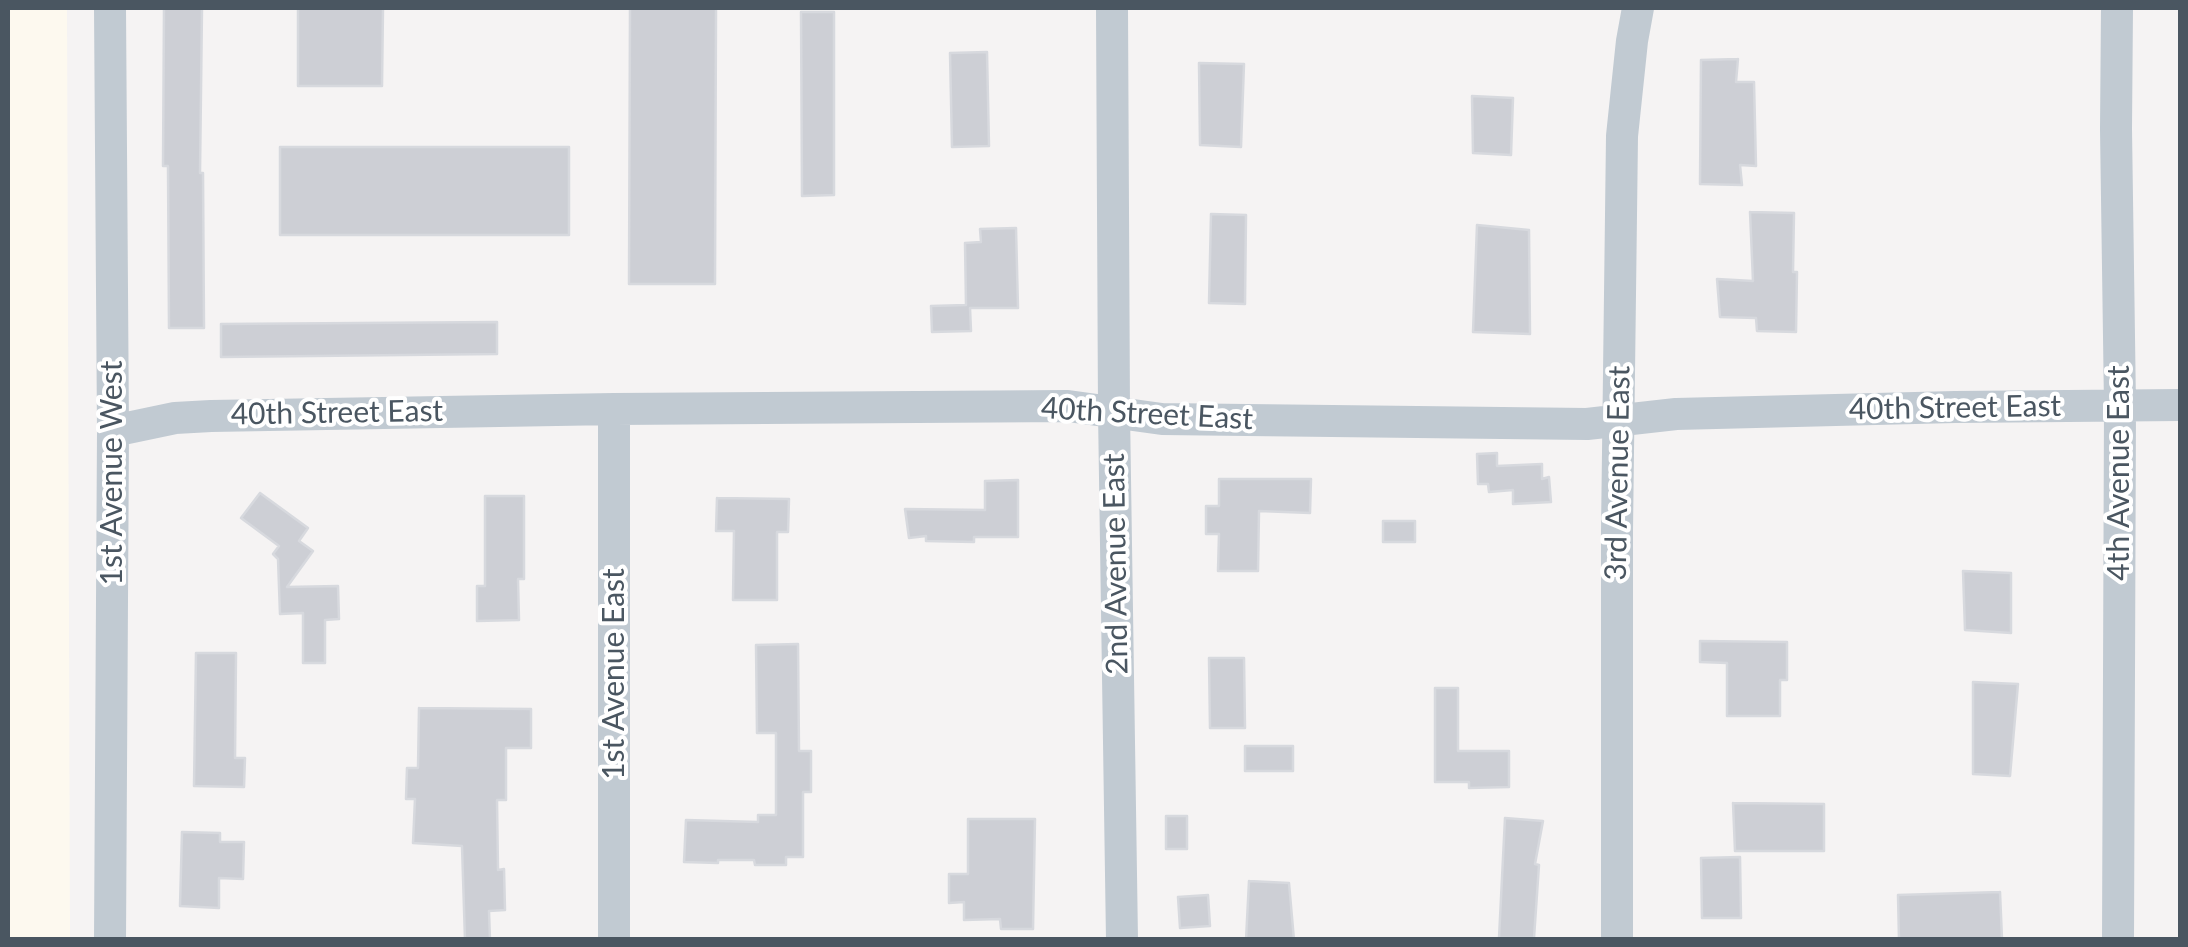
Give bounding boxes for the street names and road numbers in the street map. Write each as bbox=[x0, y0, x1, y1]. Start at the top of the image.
street label: 1st Avenue West bbox=[94, 361, 130, 585]
street label: 3rd Avenue East bbox=[1598, 365, 1638, 581]
street label: 4th Avenue East bbox=[2101, 365, 2137, 581]
street label: 40th Street East bbox=[1848, 388, 2062, 428]
street label: 40th Street East bbox=[1040, 390, 1254, 438]
street label: 40th Street East bbox=[230, 393, 444, 433]
street label: 2nd Avenue East bbox=[1096, 453, 1136, 675]
street label: 1st Avenue East bbox=[596, 568, 632, 780]

